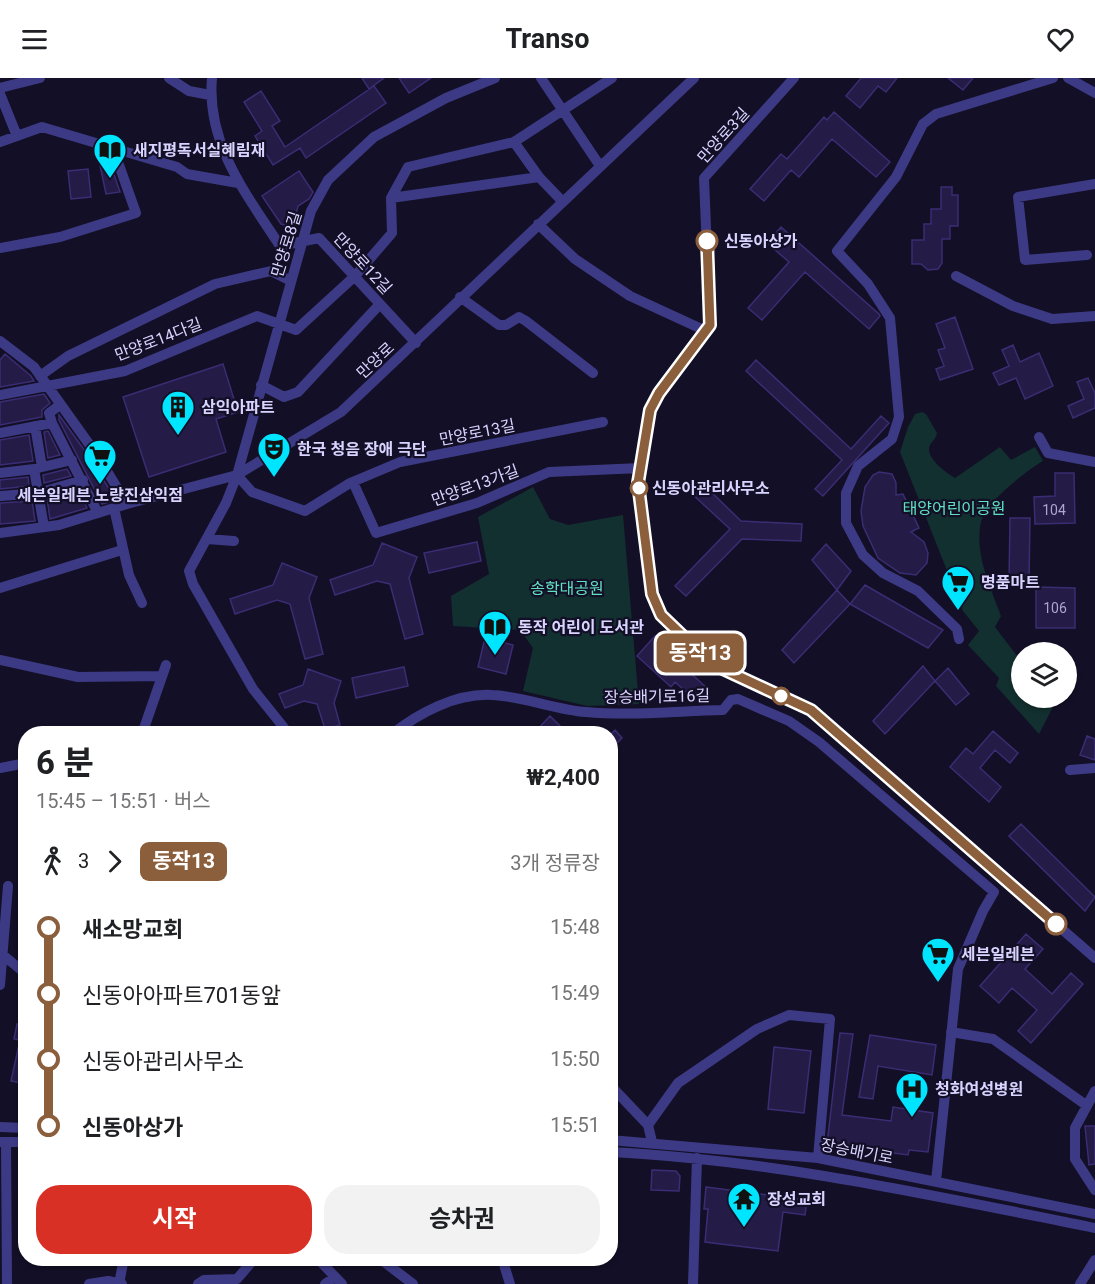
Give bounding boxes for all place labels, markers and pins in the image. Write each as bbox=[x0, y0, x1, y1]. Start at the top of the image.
library icon: 새지평독서실혜림재 bbox=[92, 132, 128, 179]
place label: 새지평독서실혜림재 bbox=[133, 141, 265, 160]
marker: 신동아상가 bbox=[696, 230, 718, 252]
place label: 신동아상가 bbox=[724, 232, 798, 251]
building icon: 삼익아파트 bbox=[160, 389, 196, 436]
place label: 삼익아파트 bbox=[201, 398, 275, 417]
theatre icon: 한국 청음 장애 극단 bbox=[256, 431, 292, 478]
supermarket icon: 세븐일레븐 노량진삼익점 bbox=[82, 438, 118, 485]
place label: 한국 청음 장애 극단 bbox=[297, 440, 427, 459]
marker: 신동아관리사무소 bbox=[630, 479, 648, 497]
place label: 신동아관리사무소 bbox=[652, 479, 770, 498]
place label: 세븐일레븐 노량진삼익점 bbox=[17, 486, 183, 505]
supermarket icon: 명품마트 bbox=[940, 564, 976, 611]
place label: 명품마트 bbox=[981, 573, 1040, 592]
library icon: 동작 어린이 도서관 bbox=[477, 609, 513, 656]
place label: 동작 어린이 도서관 bbox=[518, 618, 644, 637]
unlabelled marker bbox=[772, 687, 790, 705]
unlabelled marker bbox=[1045, 913, 1067, 935]
supermarket icon: 세븐일레븐 bbox=[920, 936, 956, 983]
place label: 세븐일레븐 bbox=[961, 945, 1035, 964]
hospital icon: 청화여성병원 bbox=[894, 1071, 930, 1118]
place label: 청화여성병원 bbox=[935, 1080, 1023, 1099]
temple icon: 장성교회 bbox=[726, 1181, 762, 1228]
place label: 장성교회 bbox=[767, 1190, 826, 1209]

